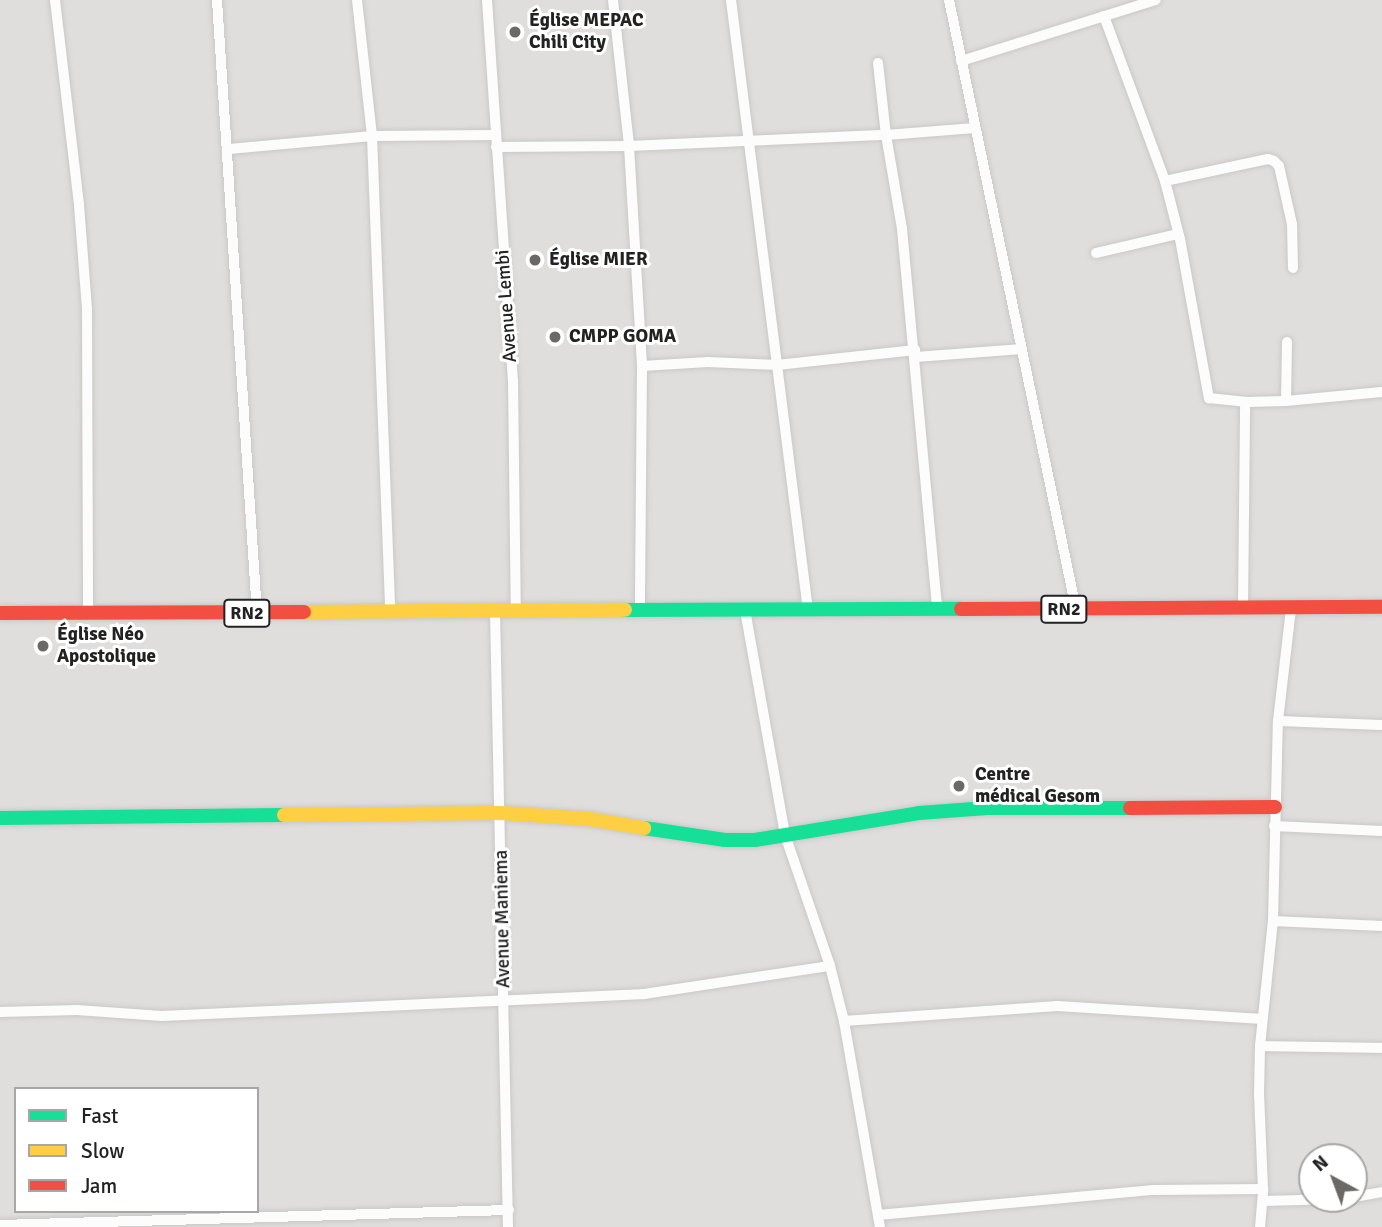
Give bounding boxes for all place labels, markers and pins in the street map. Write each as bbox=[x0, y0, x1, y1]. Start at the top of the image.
place label: Église MEPAC Chili City bbox=[529, 10, 644, 54]
marker: Église MEPAC Chili City bbox=[507, 24, 523, 40]
place label: Église MIER bbox=[549, 249, 648, 271]
marker: Église MIER bbox=[527, 252, 543, 268]
place label: CMPP GOMA bbox=[569, 326, 676, 348]
marker: CMPP GOMA bbox=[547, 329, 563, 345]
place label: Église Néo Apostolique bbox=[57, 624, 156, 668]
marker: Église Néo Apostolique bbox=[35, 638, 51, 654]
place label: Centre médical Gesom bbox=[975, 764, 1100, 808]
marker: Centre médical Gesom bbox=[949, 776, 969, 796]

